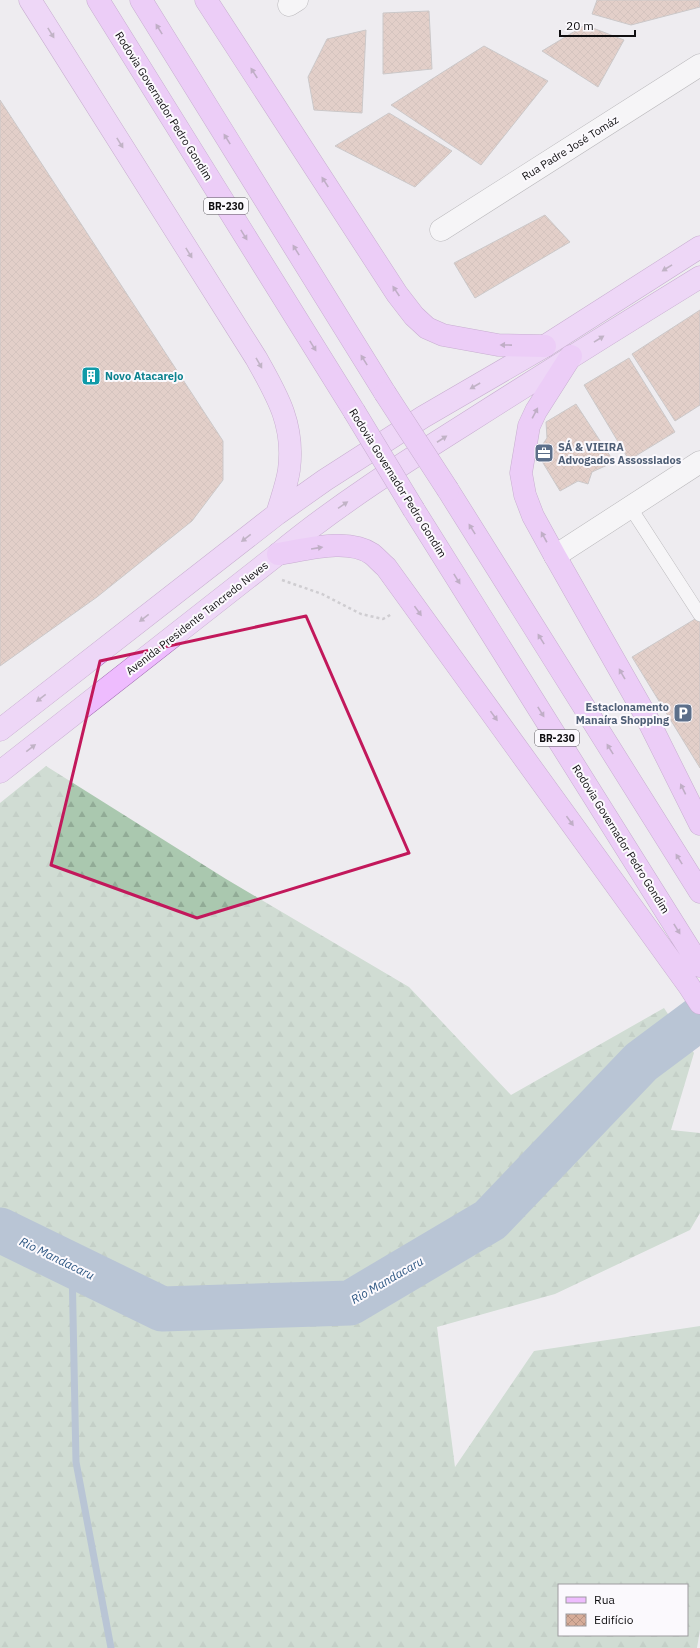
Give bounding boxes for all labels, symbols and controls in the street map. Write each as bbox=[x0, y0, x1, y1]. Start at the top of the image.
scale bar bbox=[560, 12, 635, 38]
text: 20 m bbox=[566, 18, 594, 33]
one-way arrow bbox=[155, 23, 162, 35]
one-way arrow bbox=[47, 27, 54, 39]
street label: Rodovia Governador Pedro Gondim bbox=[112, 29, 216, 183]
one-way arrow bbox=[250, 67, 257, 79]
street label: Rua Padre José Tomáz bbox=[519, 113, 621, 183]
one-way arrow bbox=[224, 133, 231, 145]
one-way arrow bbox=[116, 138, 124, 148]
one-way arrow bbox=[321, 177, 329, 187]
road number: BR-230 bbox=[204, 198, 248, 214]
one-way arrow bbox=[241, 229, 248, 241]
one-way arrow bbox=[292, 244, 299, 256]
one-way arrow bbox=[186, 247, 193, 259]
one-way arrow bbox=[661, 264, 673, 271]
one-way arrow bbox=[392, 286, 400, 296]
one-way arrow bbox=[593, 336, 605, 343]
one-way arrow bbox=[309, 340, 317, 351]
one-way arrow bbox=[499, 342, 512, 348]
one-way arrow bbox=[360, 355, 368, 365]
one-way arrow bbox=[255, 357, 262, 369]
building icon: Novo Atacarejo bbox=[80, 365, 102, 387]
place label: Novo Atacarejo bbox=[105, 369, 183, 383]
one-way arrow bbox=[469, 383, 481, 390]
street label: Rodovia Governador Pedro Gondim bbox=[346, 406, 450, 560]
one-way arrow bbox=[532, 408, 538, 419]
one-way arrow bbox=[437, 435, 447, 443]
place label: SÁ & VIEIRA Advogados Assossiados bbox=[558, 439, 682, 467]
office icon: SÁ & VIEIRA Advogados Assossiados bbox=[533, 442, 555, 464]
one-way arrow bbox=[338, 501, 348, 509]
one-way arrow bbox=[468, 524, 476, 534]
one-way arrow bbox=[541, 531, 547, 542]
one-way arrow bbox=[241, 534, 252, 542]
one-way arrow bbox=[311, 545, 323, 551]
street label: Avenida Presidente Tancredo Neves bbox=[123, 558, 271, 678]
one-way arrow bbox=[454, 573, 461, 584]
one-way arrow bbox=[413, 605, 422, 616]
one-way arrow bbox=[138, 613, 149, 622]
one-way arrow bbox=[537, 634, 545, 644]
one-way arrow bbox=[619, 668, 626, 680]
one-way arrow bbox=[36, 693, 47, 702]
place label: Estacionamento Manaíra Shopping bbox=[576, 700, 670, 727]
parking icon: Estacionamento Manaíra Shopping bbox=[672, 702, 694, 724]
one-way arrow bbox=[537, 707, 545, 717]
one-way arrow bbox=[490, 711, 498, 721]
road number: BR-230 bbox=[535, 730, 579, 746]
one-way arrow bbox=[25, 744, 36, 752]
one-way arrow bbox=[606, 744, 614, 754]
street label: Rodovia Governador Pedro Gondim bbox=[569, 762, 673, 916]
one-way arrow bbox=[679, 783, 686, 795]
one-way arrow bbox=[566, 816, 574, 827]
one-way arrow bbox=[676, 854, 683, 865]
one-way arrow bbox=[673, 924, 681, 934]
water label: Rio Mandacaru bbox=[17, 1233, 97, 1283]
water label: Rio Mandacaru bbox=[348, 1253, 426, 1307]
legend bbox=[558, 1584, 688, 1636]
text: Rua bbox=[594, 1592, 615, 1607]
text: Edifício bbox=[594, 1612, 634, 1627]

